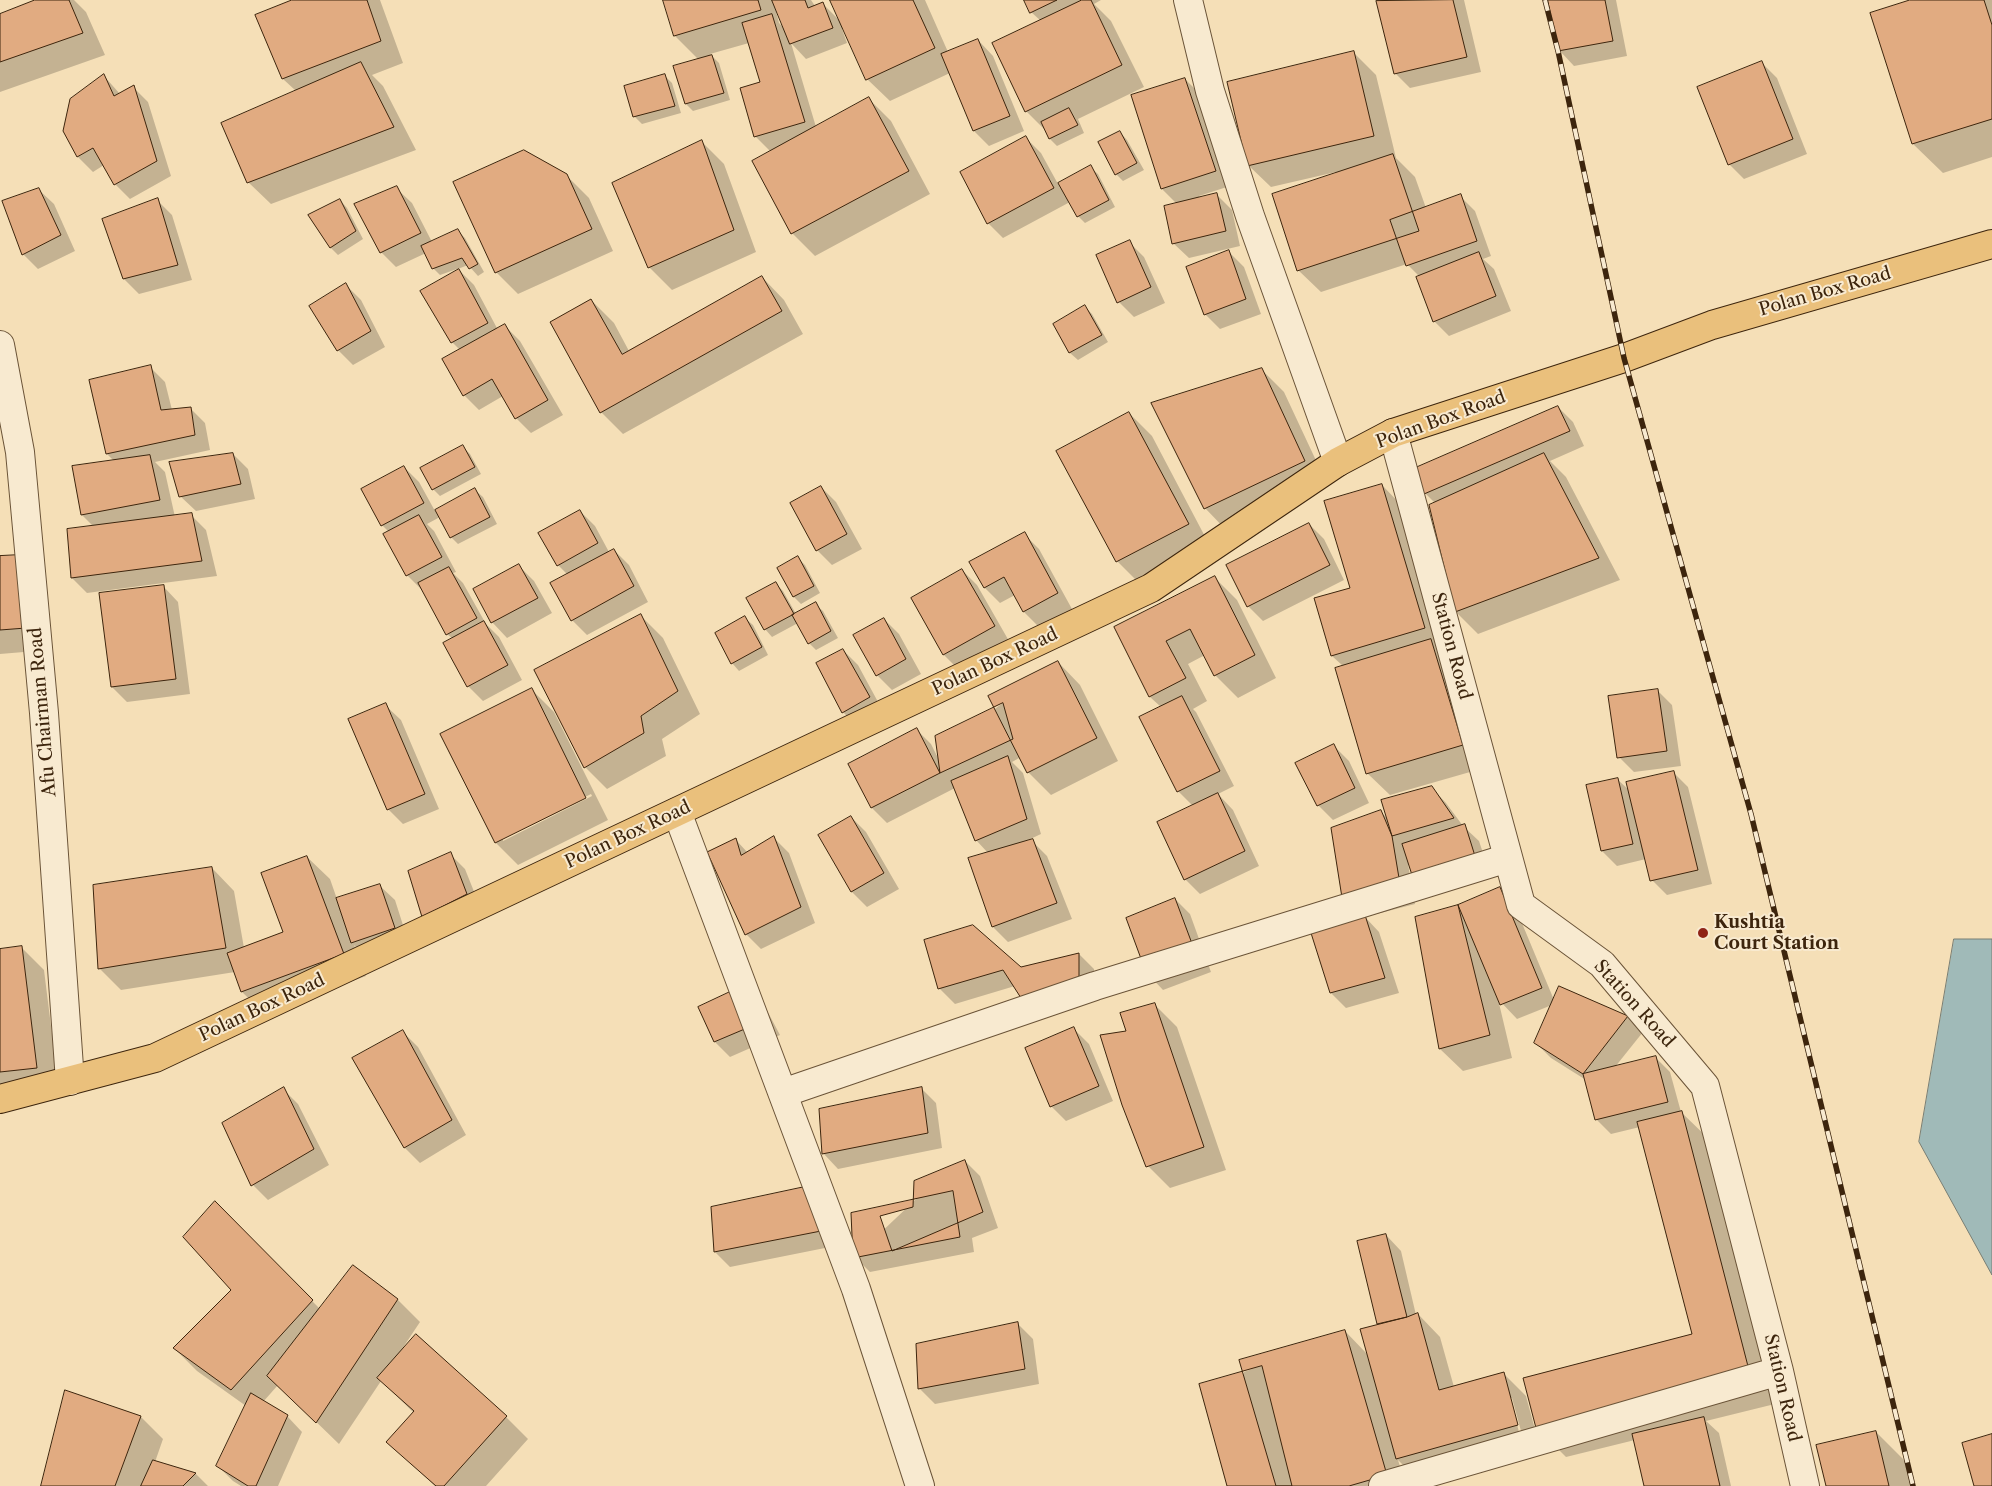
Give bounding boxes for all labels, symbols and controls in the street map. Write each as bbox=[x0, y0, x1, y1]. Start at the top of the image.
street label: Polan Box Road bbox=[1757, 263, 1893, 321]
street label: Polan Box Road bbox=[1373, 387, 1509, 453]
street label: Station Road bbox=[1426, 590, 1476, 702]
street label: Polan Box Road bbox=[929, 623, 1061, 701]
street label: Afu Chairman Road bbox=[25, 626, 61, 798]
street label: Polan Box Road bbox=[562, 796, 694, 874]
place label: Kushtia Court Station bbox=[1714, 912, 1839, 954]
marker: Kushtia Court Station bbox=[1696, 926, 1710, 940]
street label: Station Road bbox=[1589, 956, 1679, 1052]
street label: Polan Box Road bbox=[196, 969, 328, 1047]
street label: Station Road bbox=[1759, 1332, 1805, 1444]

